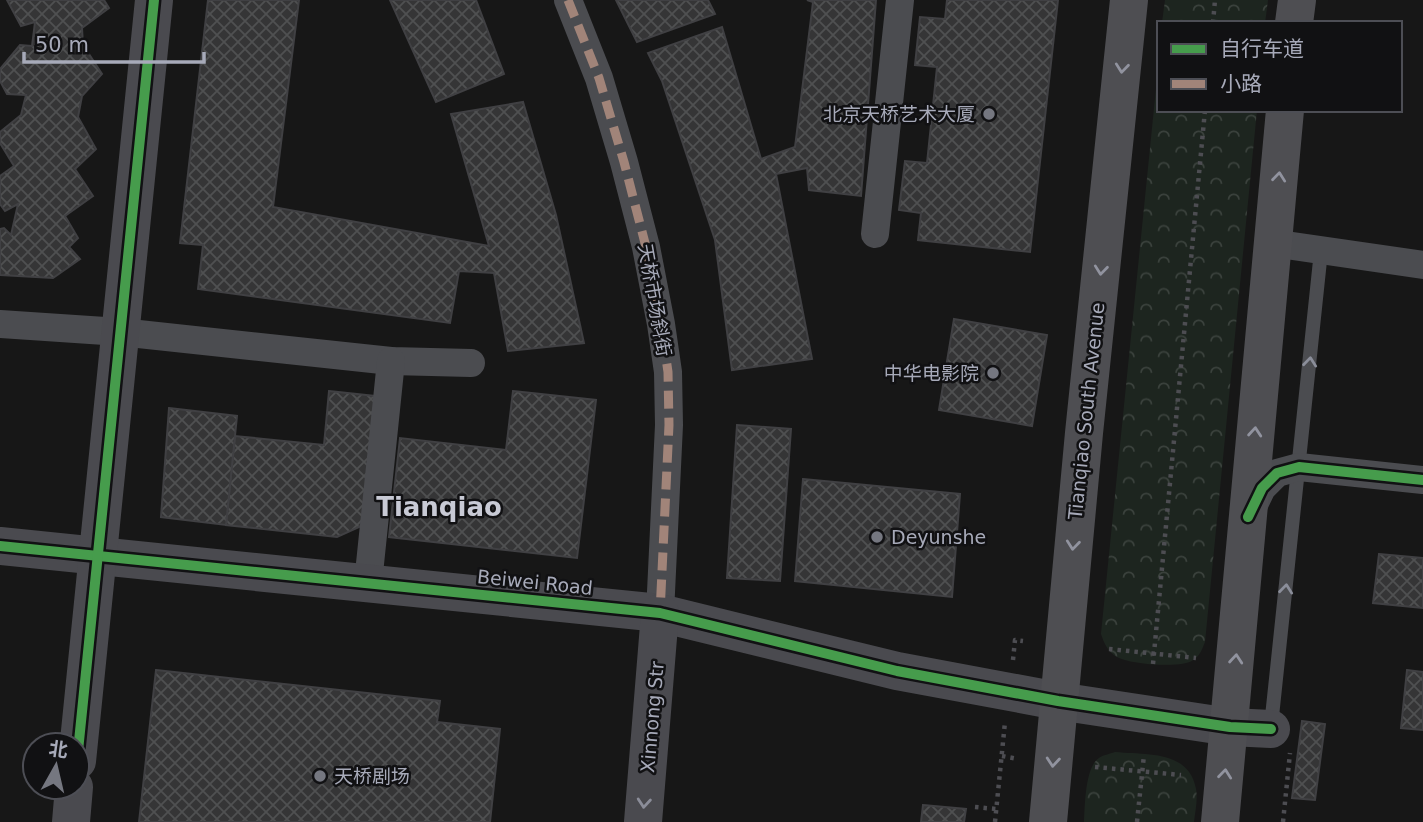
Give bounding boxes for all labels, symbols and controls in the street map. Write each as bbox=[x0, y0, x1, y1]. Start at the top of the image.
scale bar bbox=[24, 21, 205, 65]
legend bbox=[1157, 21, 1402, 112]
text: 50 m bbox=[35, 33, 89, 57]
text: 自行车道 bbox=[1220, 37, 1304, 61]
one-way arrow bbox=[1115, 63, 1130, 74]
text: 小路 bbox=[1220, 72, 1262, 96]
place label: 北京天桥艺术大厦 bbox=[823, 103, 975, 125]
marker: 北京天桥艺术大厦 bbox=[981, 106, 997, 122]
one-way arrow bbox=[1271, 171, 1286, 183]
street label: 天桥市场斜街 bbox=[634, 242, 676, 358]
one-way arrow bbox=[1093, 264, 1108, 276]
street label: Tianqiao South Avenue bbox=[1064, 301, 1108, 522]
one-way arrow bbox=[1303, 357, 1318, 368]
place label: 中华电影院 bbox=[884, 362, 979, 384]
marker: 中华电影院 bbox=[985, 365, 1001, 381]
one-way arrow bbox=[1247, 426, 1262, 437]
district label: Tianqiao bbox=[376, 492, 502, 522]
place label: Deyunshe bbox=[891, 526, 986, 548]
marker: Deyunshe bbox=[869, 529, 885, 545]
one-way arrow bbox=[1066, 540, 1081, 551]
street label: Beiwei Road bbox=[476, 565, 594, 599]
one-way arrow bbox=[1278, 583, 1293, 594]
one-way arrow bbox=[1228, 653, 1243, 664]
street label: Xinnong Str bbox=[636, 660, 668, 773]
north arrow bbox=[21, 731, 91, 801]
text: 北 bbox=[47, 737, 69, 761]
one-way arrow bbox=[1046, 756, 1061, 767]
place label: 天桥剧场 bbox=[334, 765, 410, 787]
marker: 天桥剧场 bbox=[312, 768, 328, 784]
one-way arrow bbox=[1217, 768, 1232, 779]
one-way arrow bbox=[637, 797, 652, 808]

